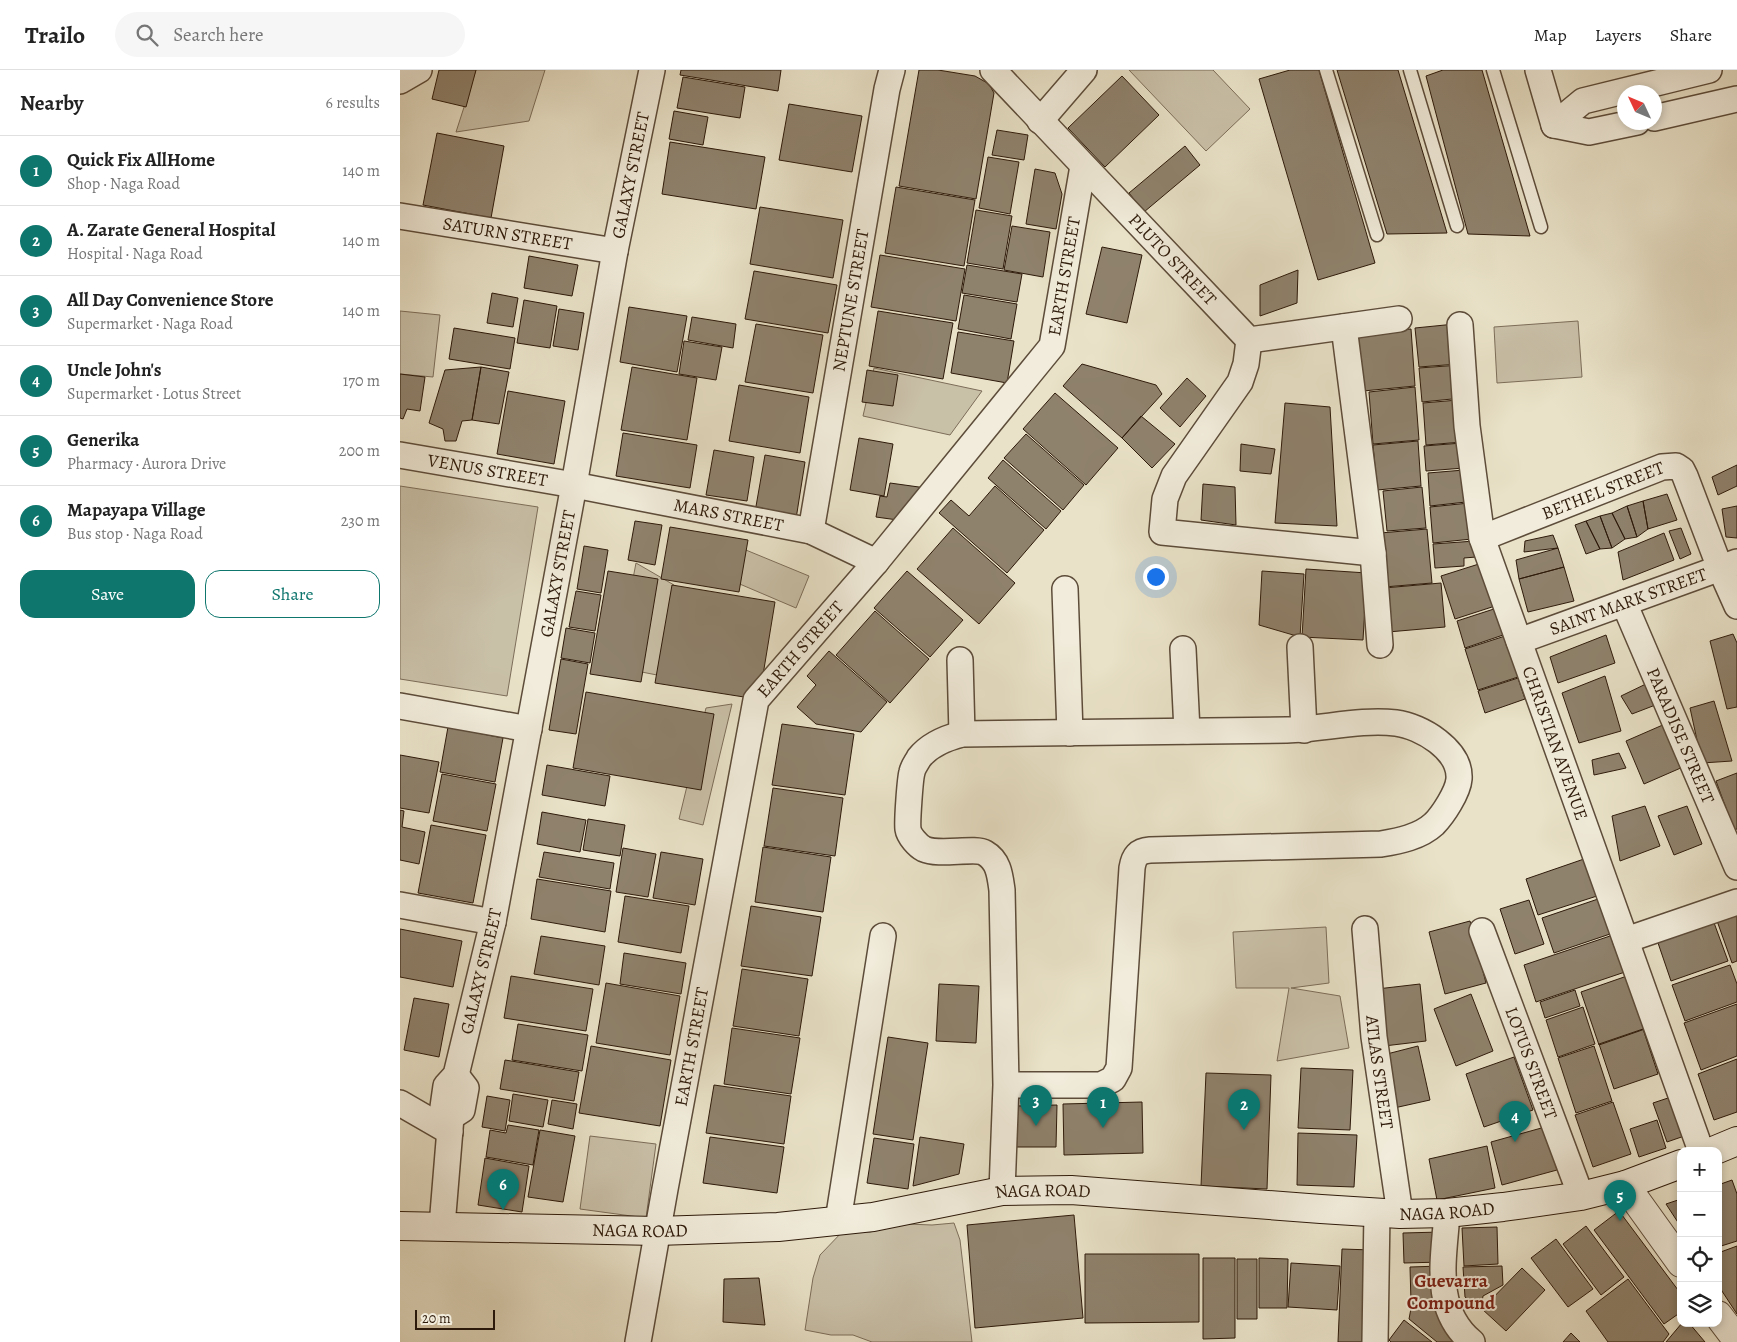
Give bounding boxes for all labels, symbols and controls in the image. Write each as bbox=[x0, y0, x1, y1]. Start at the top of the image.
search box bbox=[115, 12, 465, 57]
text: Trailo bbox=[25, 19, 85, 51]
icon: search bbox=[133, 21, 161, 49]
text: Search here bbox=[173, 22, 264, 48]
text: Map bbox=[1534, 23, 1567, 47]
text: Layers bbox=[1595, 23, 1642, 47]
text: Share bbox=[1670, 23, 1712, 47]
north arrow bbox=[1617, 85, 1662, 130]
text: Nearby bbox=[20, 89, 83, 117]
text: 6 results bbox=[326, 92, 380, 114]
street label: GALAXY STREET bbox=[606, 110, 655, 241]
text: Quick Fix AllHome bbox=[67, 147, 215, 173]
text: 1 bbox=[33, 160, 39, 182]
text: 140 m bbox=[342, 160, 380, 182]
text: Shop · Naga Road bbox=[67, 173, 180, 195]
street label: PLUTO STREET bbox=[1123, 208, 1222, 311]
street label: SATURN STREET bbox=[441, 211, 574, 256]
street label: EARTH STREET bbox=[1042, 215, 1086, 338]
text: A. Zarate General Hospital bbox=[67, 217, 276, 243]
street label: NEPTUNE STREET bbox=[827, 227, 875, 374]
text: 2 bbox=[32, 230, 40, 252]
text: 140 m bbox=[342, 230, 380, 252]
text: Hospital · Naga Road bbox=[67, 243, 203, 265]
text: All Day Convenience Store bbox=[67, 287, 274, 313]
text: 3 bbox=[33, 300, 39, 322]
text: 140 m bbox=[342, 300, 380, 322]
text: Supermarket · Naga Road bbox=[67, 313, 233, 335]
text: Uncle John's bbox=[67, 357, 162, 383]
text: 4 bbox=[32, 370, 40, 392]
text: 170 m bbox=[343, 370, 380, 392]
text: Supermarket · Lotus Street bbox=[67, 383, 241, 405]
text: Generika bbox=[67, 427, 139, 453]
text: 5 bbox=[33, 440, 39, 462]
text: 200 m bbox=[339, 440, 380, 462]
street label: VENUS STREET bbox=[425, 448, 550, 492]
text: Pharmacy · Aurora Drive bbox=[67, 453, 226, 475]
street label: BETHEL STREET bbox=[1538, 455, 1668, 525]
street label: MARS STREET bbox=[672, 493, 786, 537]
text: Mapayapa Village bbox=[67, 497, 206, 523]
street label: GALAXY STREET bbox=[534, 508, 581, 639]
text: 6 bbox=[32, 510, 40, 532]
text: 230 m bbox=[341, 510, 380, 532]
text: Bus stop · Naga Road bbox=[67, 523, 203, 545]
street label: SAINT MARK STREET bbox=[1546, 562, 1710, 641]
your location bbox=[1143, 564, 1169, 590]
button: Save bbox=[20, 570, 195, 618]
button: Share bbox=[205, 570, 380, 618]
street label: EARTH STREET bbox=[751, 596, 849, 703]
street label: CHRISTIAN AVENUE bbox=[1517, 663, 1594, 824]
street label: PARADISE STREET bbox=[1641, 664, 1720, 807]
street label: GALAXY STREET bbox=[454, 906, 507, 1037]
street label: EARTH STREET bbox=[669, 985, 714, 1108]
street label: LOTUS STREET bbox=[1499, 1004, 1563, 1123]
street label: ATLAS STREET bbox=[1360, 1013, 1399, 1131]
pin: 3 bbox=[1020, 1085, 1052, 1126]
pin: 1 bbox=[1087, 1087, 1119, 1128]
pin: 2 bbox=[1228, 1089, 1260, 1130]
pin: 4 bbox=[1499, 1101, 1531, 1142]
map controls bbox=[1677, 1147, 1722, 1327]
button: + bbox=[1677, 1147, 1722, 1192]
pin: 6 bbox=[487, 1169, 519, 1210]
street label: NAGA ROAD bbox=[993, 1178, 1091, 1204]
pin: 5 bbox=[1604, 1180, 1636, 1221]
button: − bbox=[1677, 1192, 1722, 1237]
street label: NAGA ROAD bbox=[1399, 1196, 1496, 1226]
street label: NAGA ROAD bbox=[592, 1218, 688, 1243]
button: locate bbox=[1677, 1237, 1722, 1282]
district label: Guevarra Compound bbox=[1407, 1268, 1496, 1316]
button: layers bbox=[1677, 1282, 1722, 1327]
scale bar bbox=[415, 1307, 495, 1330]
text: 20 m bbox=[422, 1309, 451, 1328]

